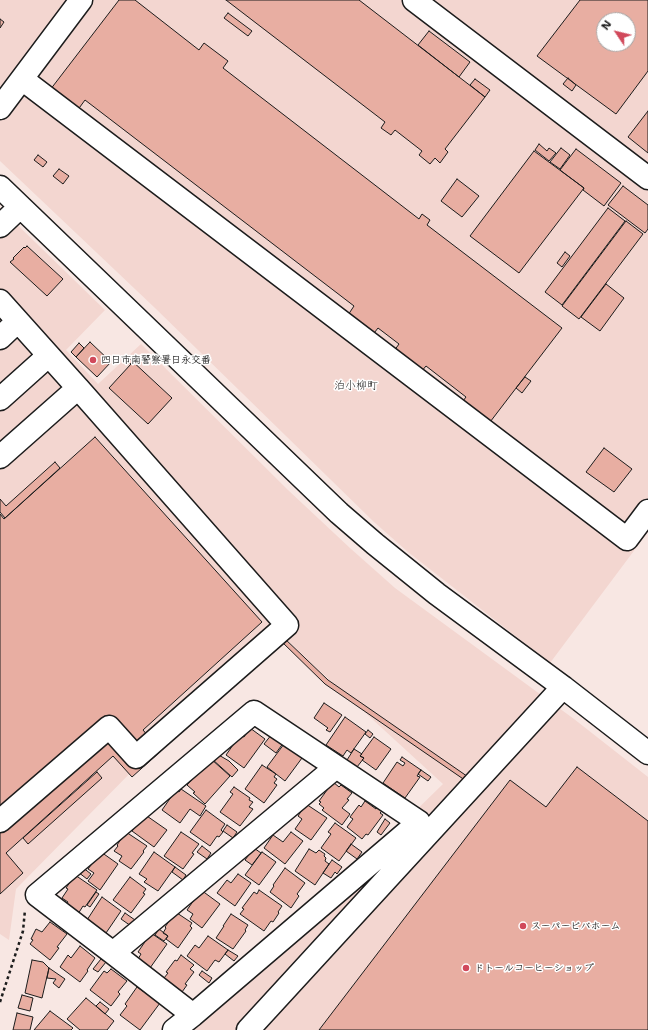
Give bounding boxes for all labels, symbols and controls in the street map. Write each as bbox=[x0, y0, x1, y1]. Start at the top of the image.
north arrow bbox=[596, 12, 636, 52]
text: N bbox=[598, 18, 615, 33]
place label: 四日市南警察署日永交番 bbox=[101, 354, 211, 366]
marker: 四日市南警察署日永交番 bbox=[88, 355, 98, 365]
district label: 泊小柳町 bbox=[334, 379, 378, 393]
place label: スーパービバホーム bbox=[531, 920, 621, 932]
marker: スーパービバホーム bbox=[518, 921, 528, 931]
place label: ドトールコーヒーショップ bbox=[474, 962, 594, 974]
marker: ドトールコーヒーショップ bbox=[461, 963, 471, 973]

